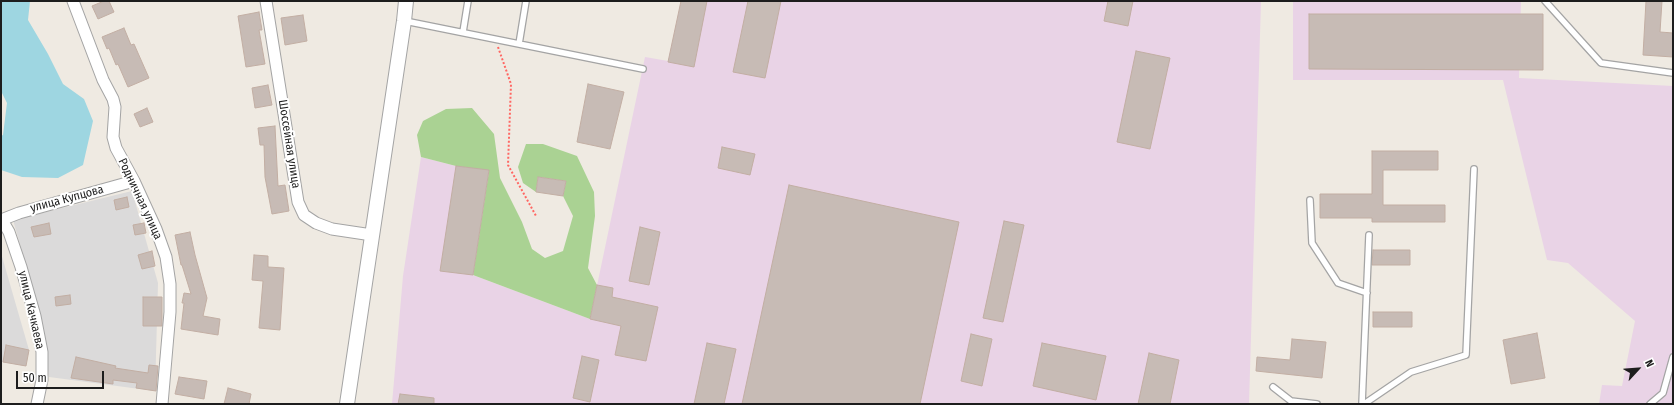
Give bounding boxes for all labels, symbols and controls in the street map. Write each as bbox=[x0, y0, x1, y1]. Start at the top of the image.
street label: Шоссейная улица bbox=[275, 99, 303, 189]
street label: Родничная улица bbox=[115, 156, 165, 242]
street label: улица Купцова bbox=[29, 182, 105, 216]
street label: улица Качкаева bbox=[15, 269, 47, 351]
north arrow bbox=[1618, 349, 1658, 389]
text: N bbox=[1642, 358, 1657, 369]
scale bar bbox=[18, 363, 106, 389]
text: 50 m bbox=[23, 371, 47, 385]

